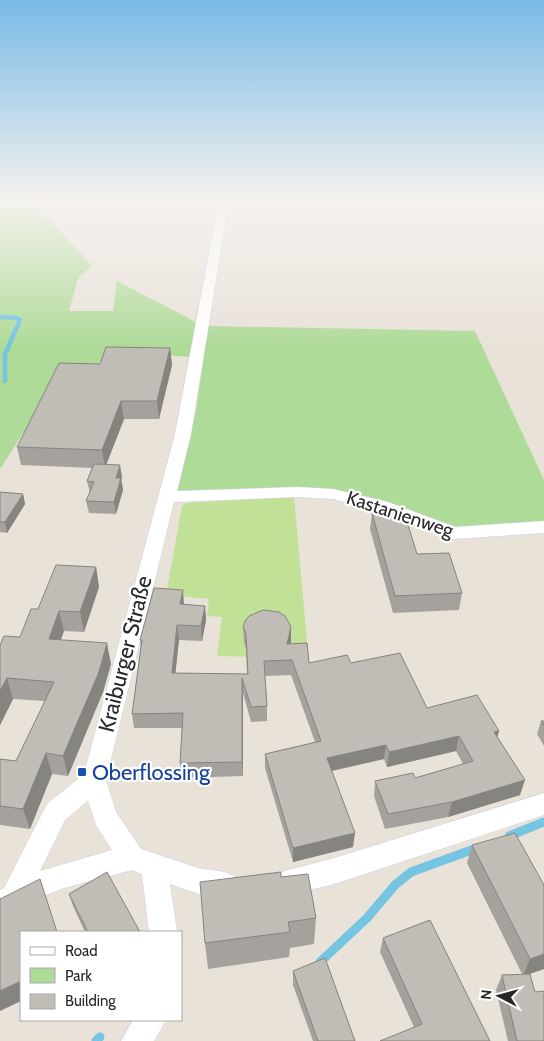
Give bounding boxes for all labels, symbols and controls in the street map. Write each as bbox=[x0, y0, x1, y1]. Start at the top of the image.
street label: Kastanienweg bbox=[344, 486, 457, 542]
street label: Kraiburger Straße bbox=[93, 573, 157, 735]
place label: Oberflossing bbox=[92, 759, 211, 786]
marker: Oberflossing bbox=[76, 766, 88, 778]
legend bbox=[20, 931, 182, 1021]
text: Road bbox=[65, 942, 98, 960]
text: Park bbox=[65, 967, 92, 985]
north arrow bbox=[474, 971, 524, 1021]
text: N bbox=[477, 989, 496, 1001]
text: Building bbox=[65, 992, 116, 1010]

